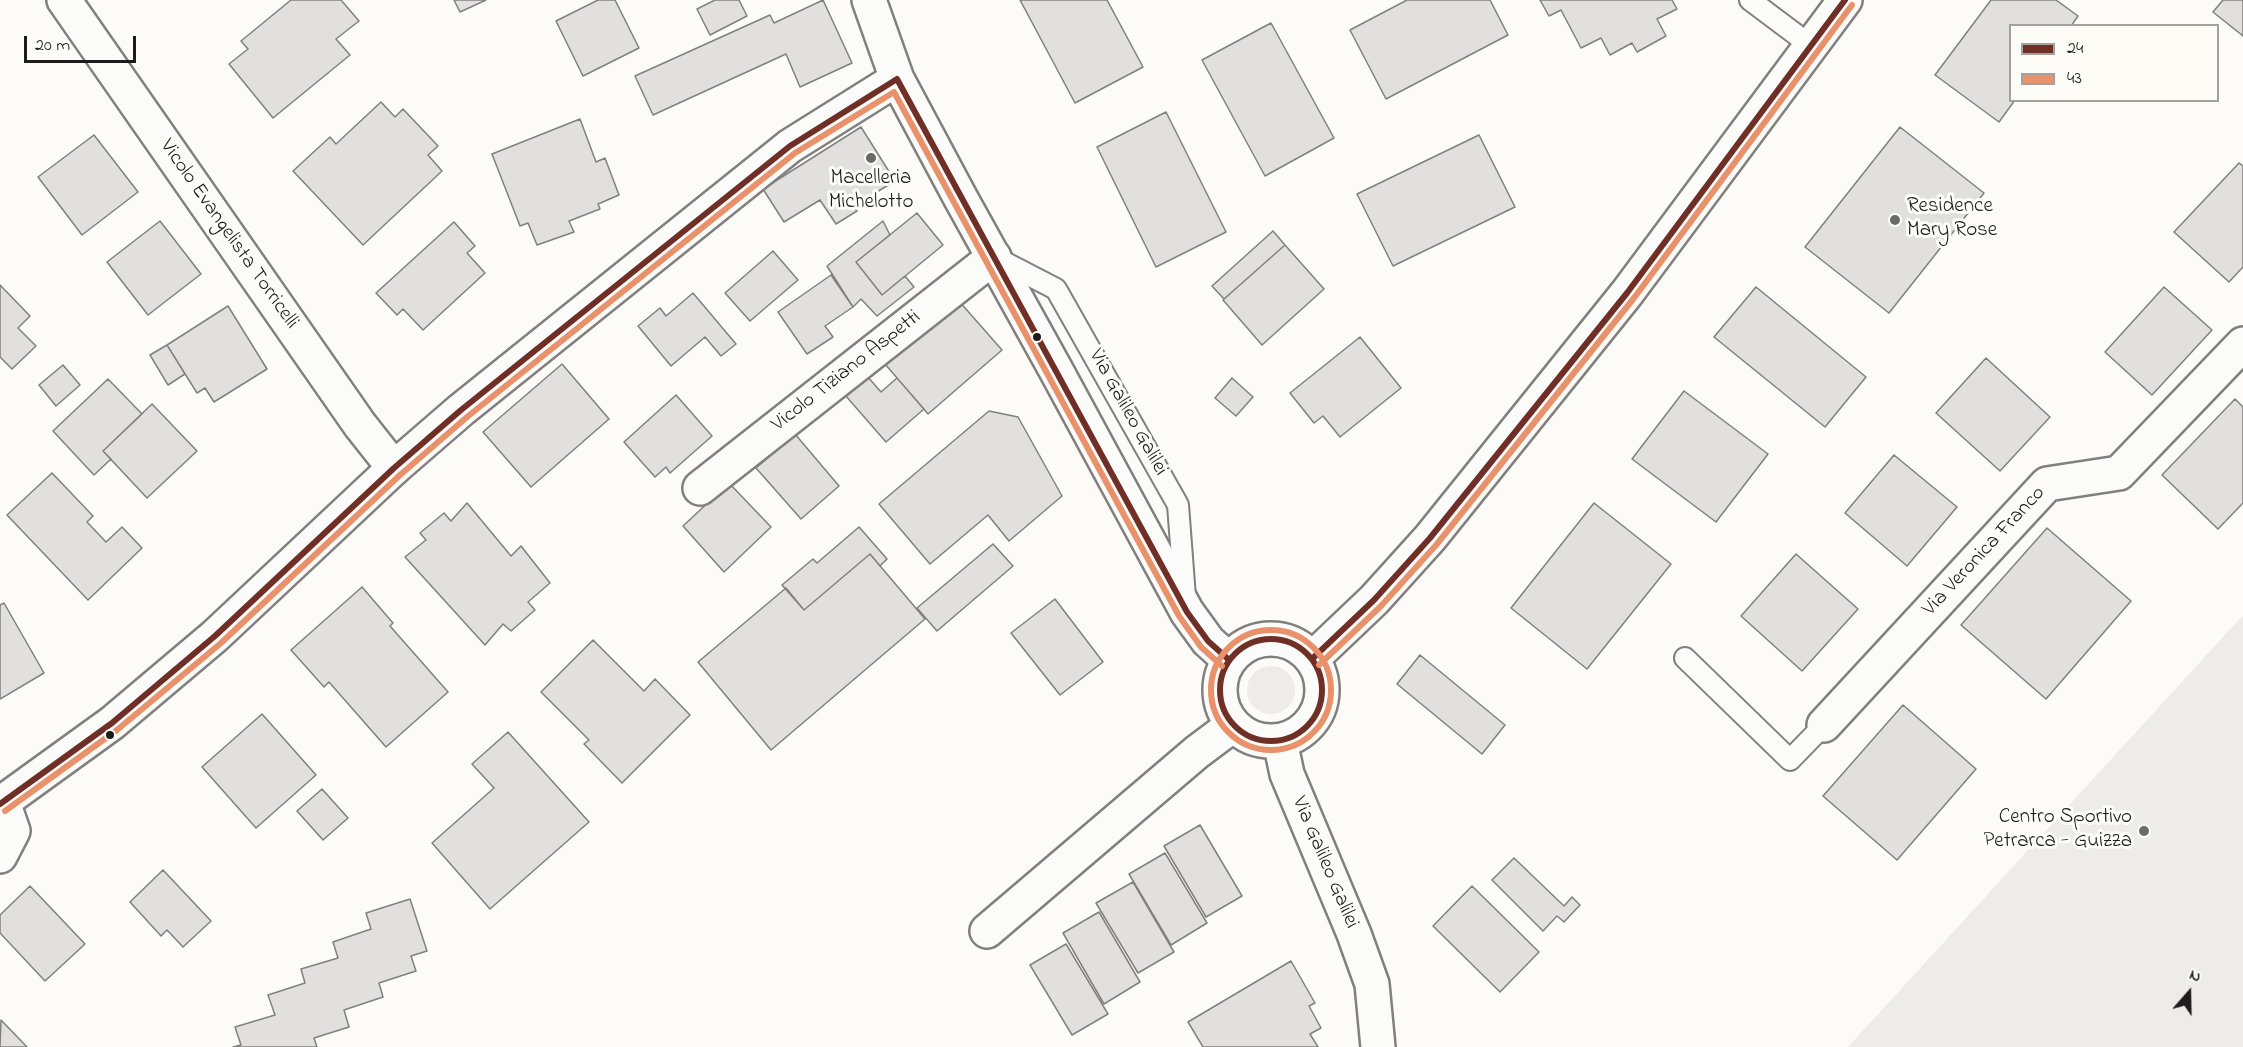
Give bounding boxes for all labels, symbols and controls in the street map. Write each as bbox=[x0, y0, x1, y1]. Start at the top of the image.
scale bar bbox=[27, 24, 140, 62]
legend bbox=[2009, 24, 2219, 102]
text: 20 m bbox=[35, 33, 70, 59]
text: 24 bbox=[2067, 36, 2083, 62]
text: 43 bbox=[2067, 66, 2082, 92]
street label: Vicolo Evangelista Torricelli bbox=[153, 135, 303, 335]
marker: Macelleria Michelotto bbox=[864, 151, 878, 165]
place label: Macelleria Michelotto bbox=[829, 167, 913, 217]
place label: Residence Mary Rose bbox=[1907, 195, 1997, 245]
marker: Residence Mary Rose bbox=[1888, 213, 1902, 227]
street label: Vicolo Tiziano Aspetti bbox=[767, 306, 927, 438]
unlabelled marker bbox=[1031, 331, 1043, 343]
street label: Via Galileo Galilei bbox=[1082, 345, 1172, 481]
street label: Via Veronica Franco bbox=[1918, 482, 2052, 622]
unlabelled marker bbox=[104, 729, 116, 741]
street label: Via Galileo Galilei bbox=[1285, 793, 1363, 933]
place label: Centro Sportivo Petrarca - Guizza bbox=[1983, 806, 2132, 856]
marker: Centro Sportivo Petrarca - Guizza bbox=[2137, 824, 2151, 838]
north arrow bbox=[2159, 963, 2219, 1023]
text: N bbox=[2186, 963, 2204, 989]

